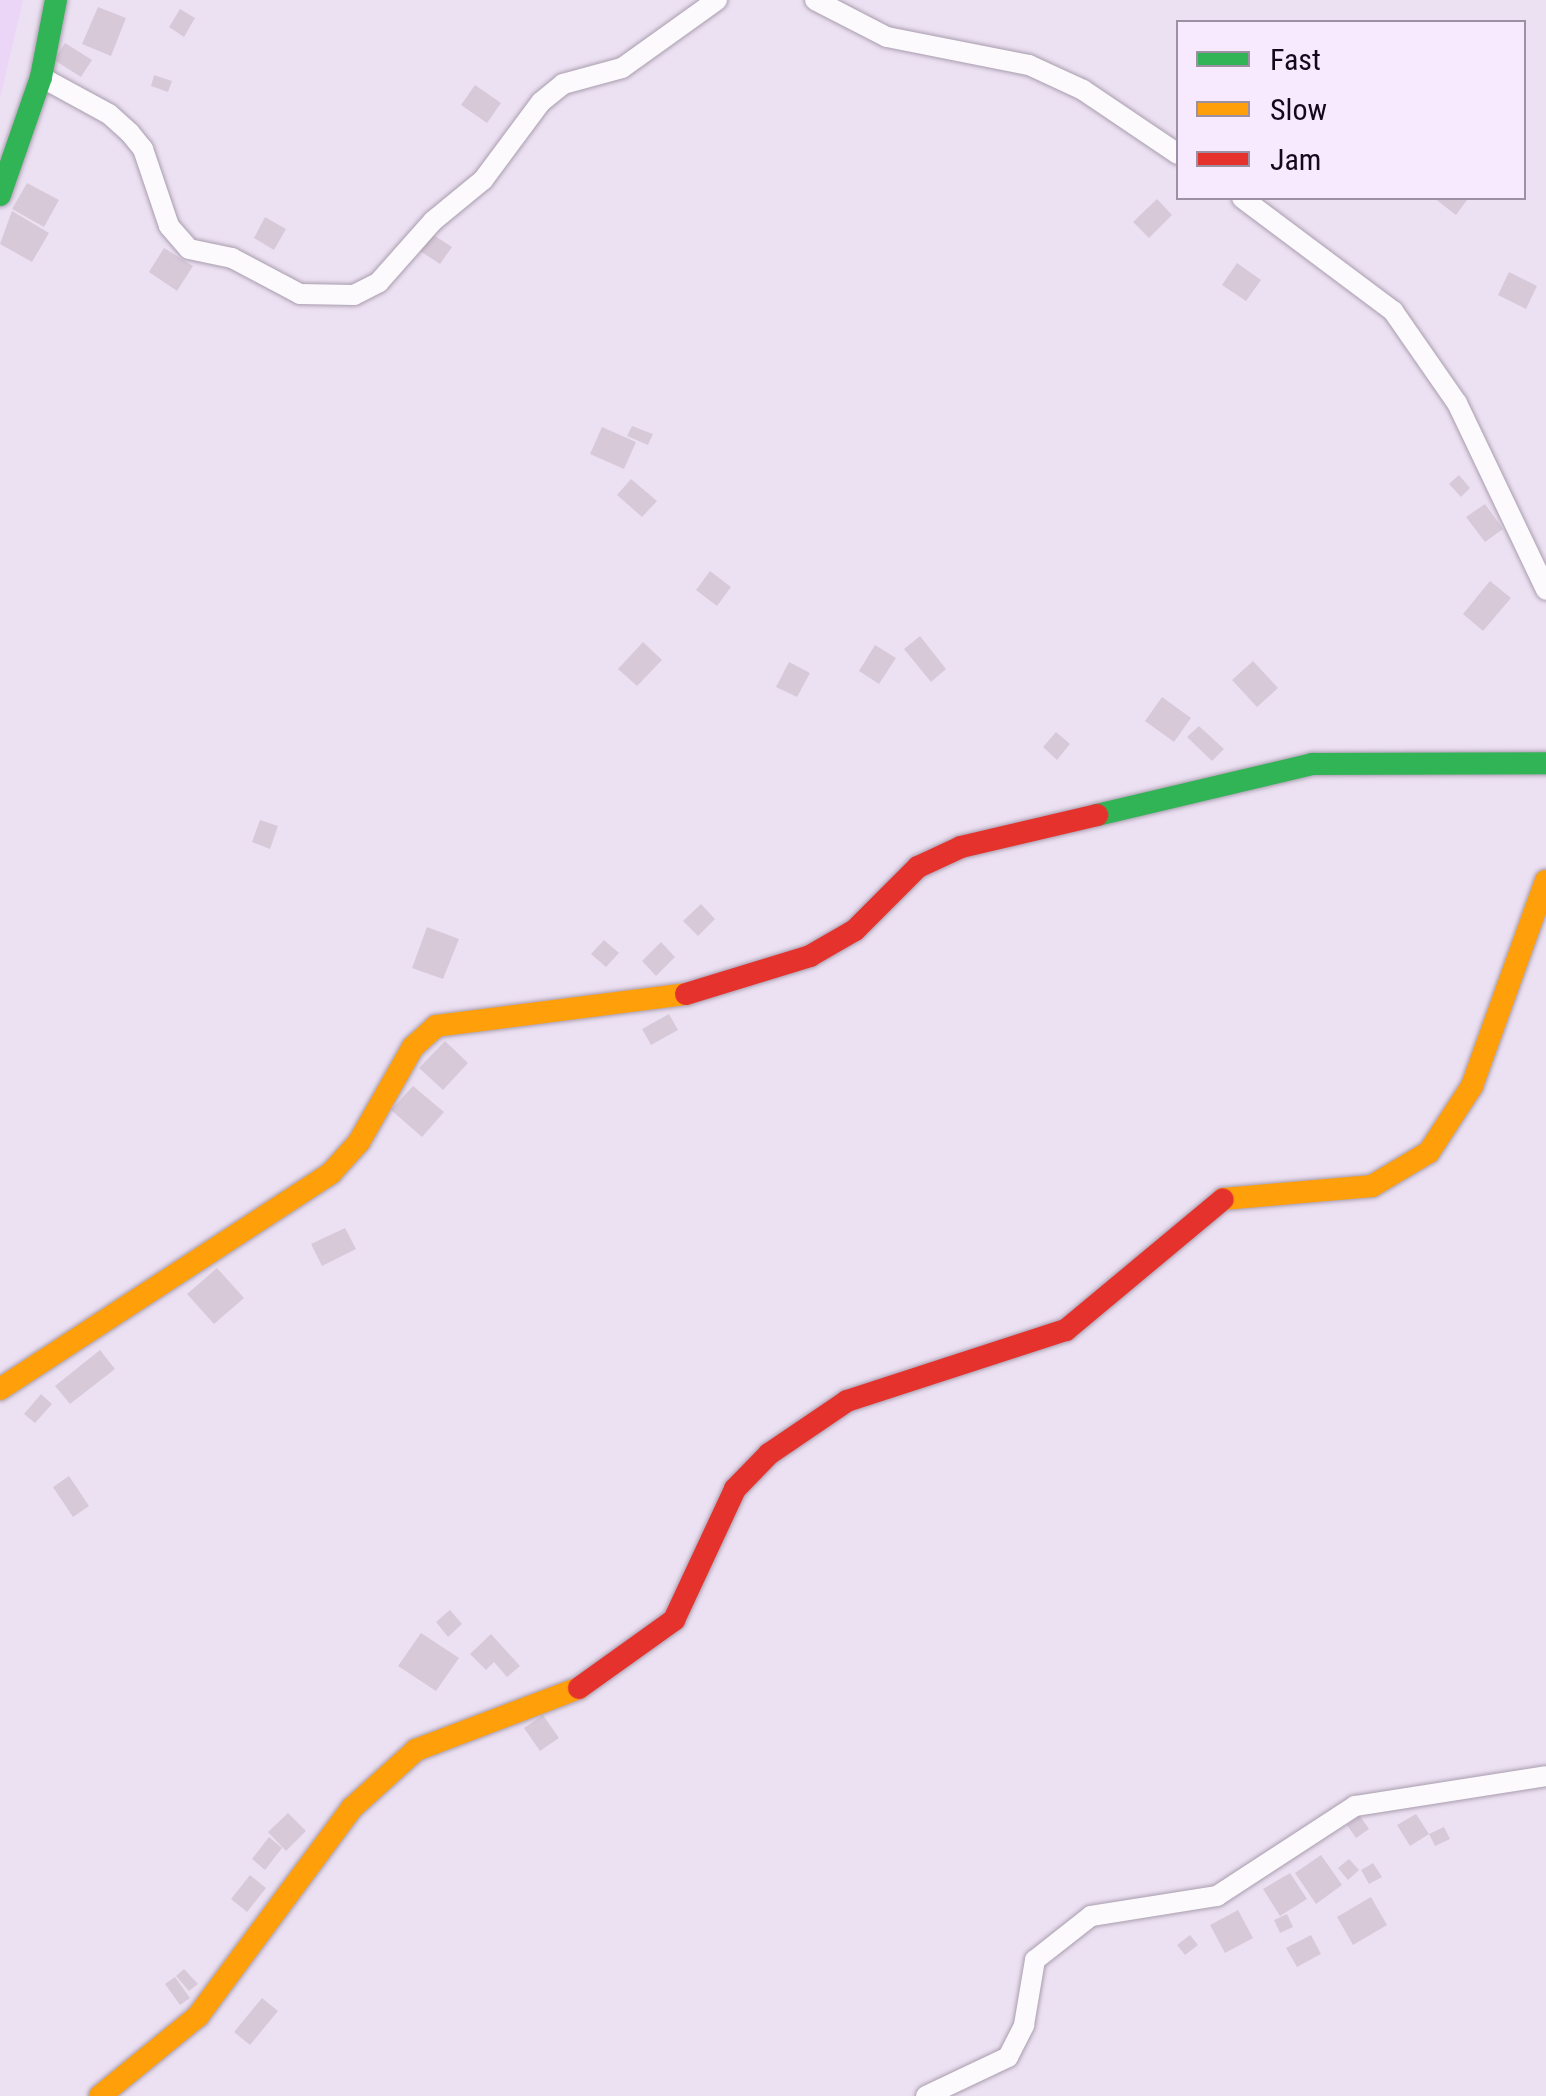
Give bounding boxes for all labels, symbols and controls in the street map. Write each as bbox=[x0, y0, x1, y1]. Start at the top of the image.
legend bbox=[1176, 20, 1526, 200]
text: Fast bbox=[1270, 42, 1321, 77]
text: Slow bbox=[1270, 92, 1327, 127]
text: Jam bbox=[1270, 142, 1321, 177]

